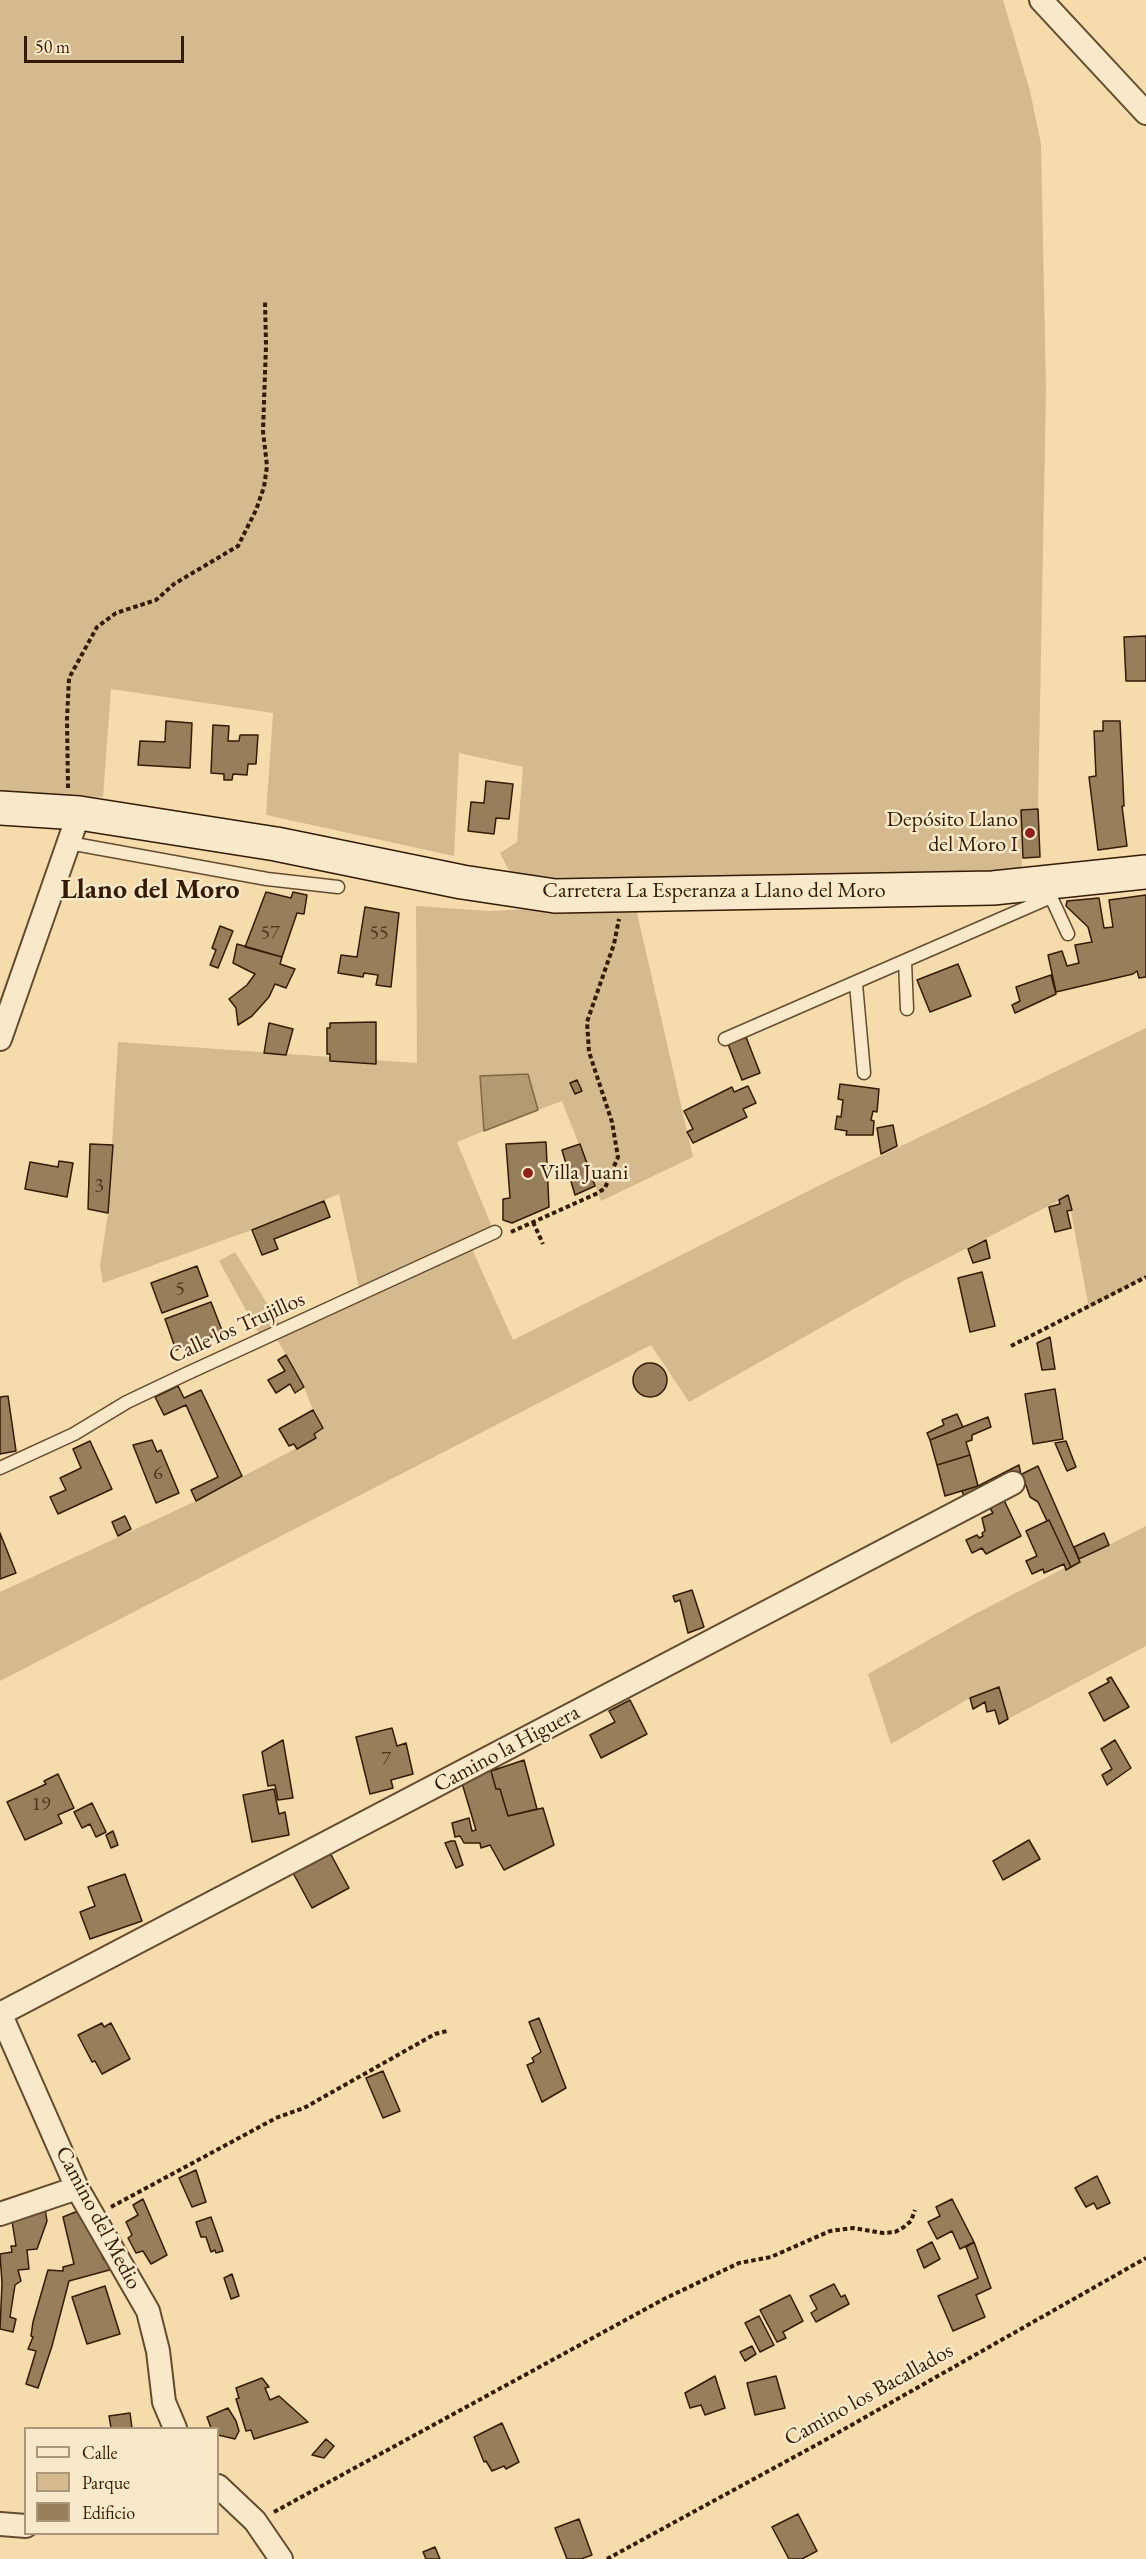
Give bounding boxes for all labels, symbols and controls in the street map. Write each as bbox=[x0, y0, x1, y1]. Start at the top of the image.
scale bar bbox=[27, 24, 188, 62]
text: 50 m bbox=[35, 35, 70, 58]
place label: Depósito Llano del Moro I bbox=[886, 807, 1018, 858]
marker: Depósito Llano del Moro I bbox=[1023, 826, 1037, 840]
district label: Llano del Moro bbox=[60, 873, 240, 907]
street label: Carretera La Esperanza a Llano del Moro bbox=[542, 878, 886, 904]
house number: 57 bbox=[260, 922, 280, 946]
house number: 55 bbox=[369, 922, 389, 946]
place label: Villa Juani bbox=[540, 1160, 628, 1186]
marker: Villa Juani bbox=[521, 1166, 535, 1180]
house number: 3 bbox=[94, 1175, 104, 1199]
house number: 5 bbox=[175, 1278, 185, 1302]
street label: Calle los Trujillos bbox=[165, 1286, 309, 1370]
house number: 6 bbox=[153, 1462, 163, 1486]
street label: Camino la Higuera bbox=[430, 1699, 584, 1799]
house number: 7 bbox=[381, 1748, 391, 1772]
house number: 19 bbox=[31, 1793, 51, 1817]
street label: Camino del Medio bbox=[49, 2142, 147, 2294]
street label: Camino los Bacallados bbox=[780, 2338, 958, 2452]
legend bbox=[24, 2427, 219, 2535]
text: Calle bbox=[82, 2441, 118, 2464]
text: Parque bbox=[82, 2471, 130, 2494]
text: Edificio bbox=[82, 2501, 135, 2524]

